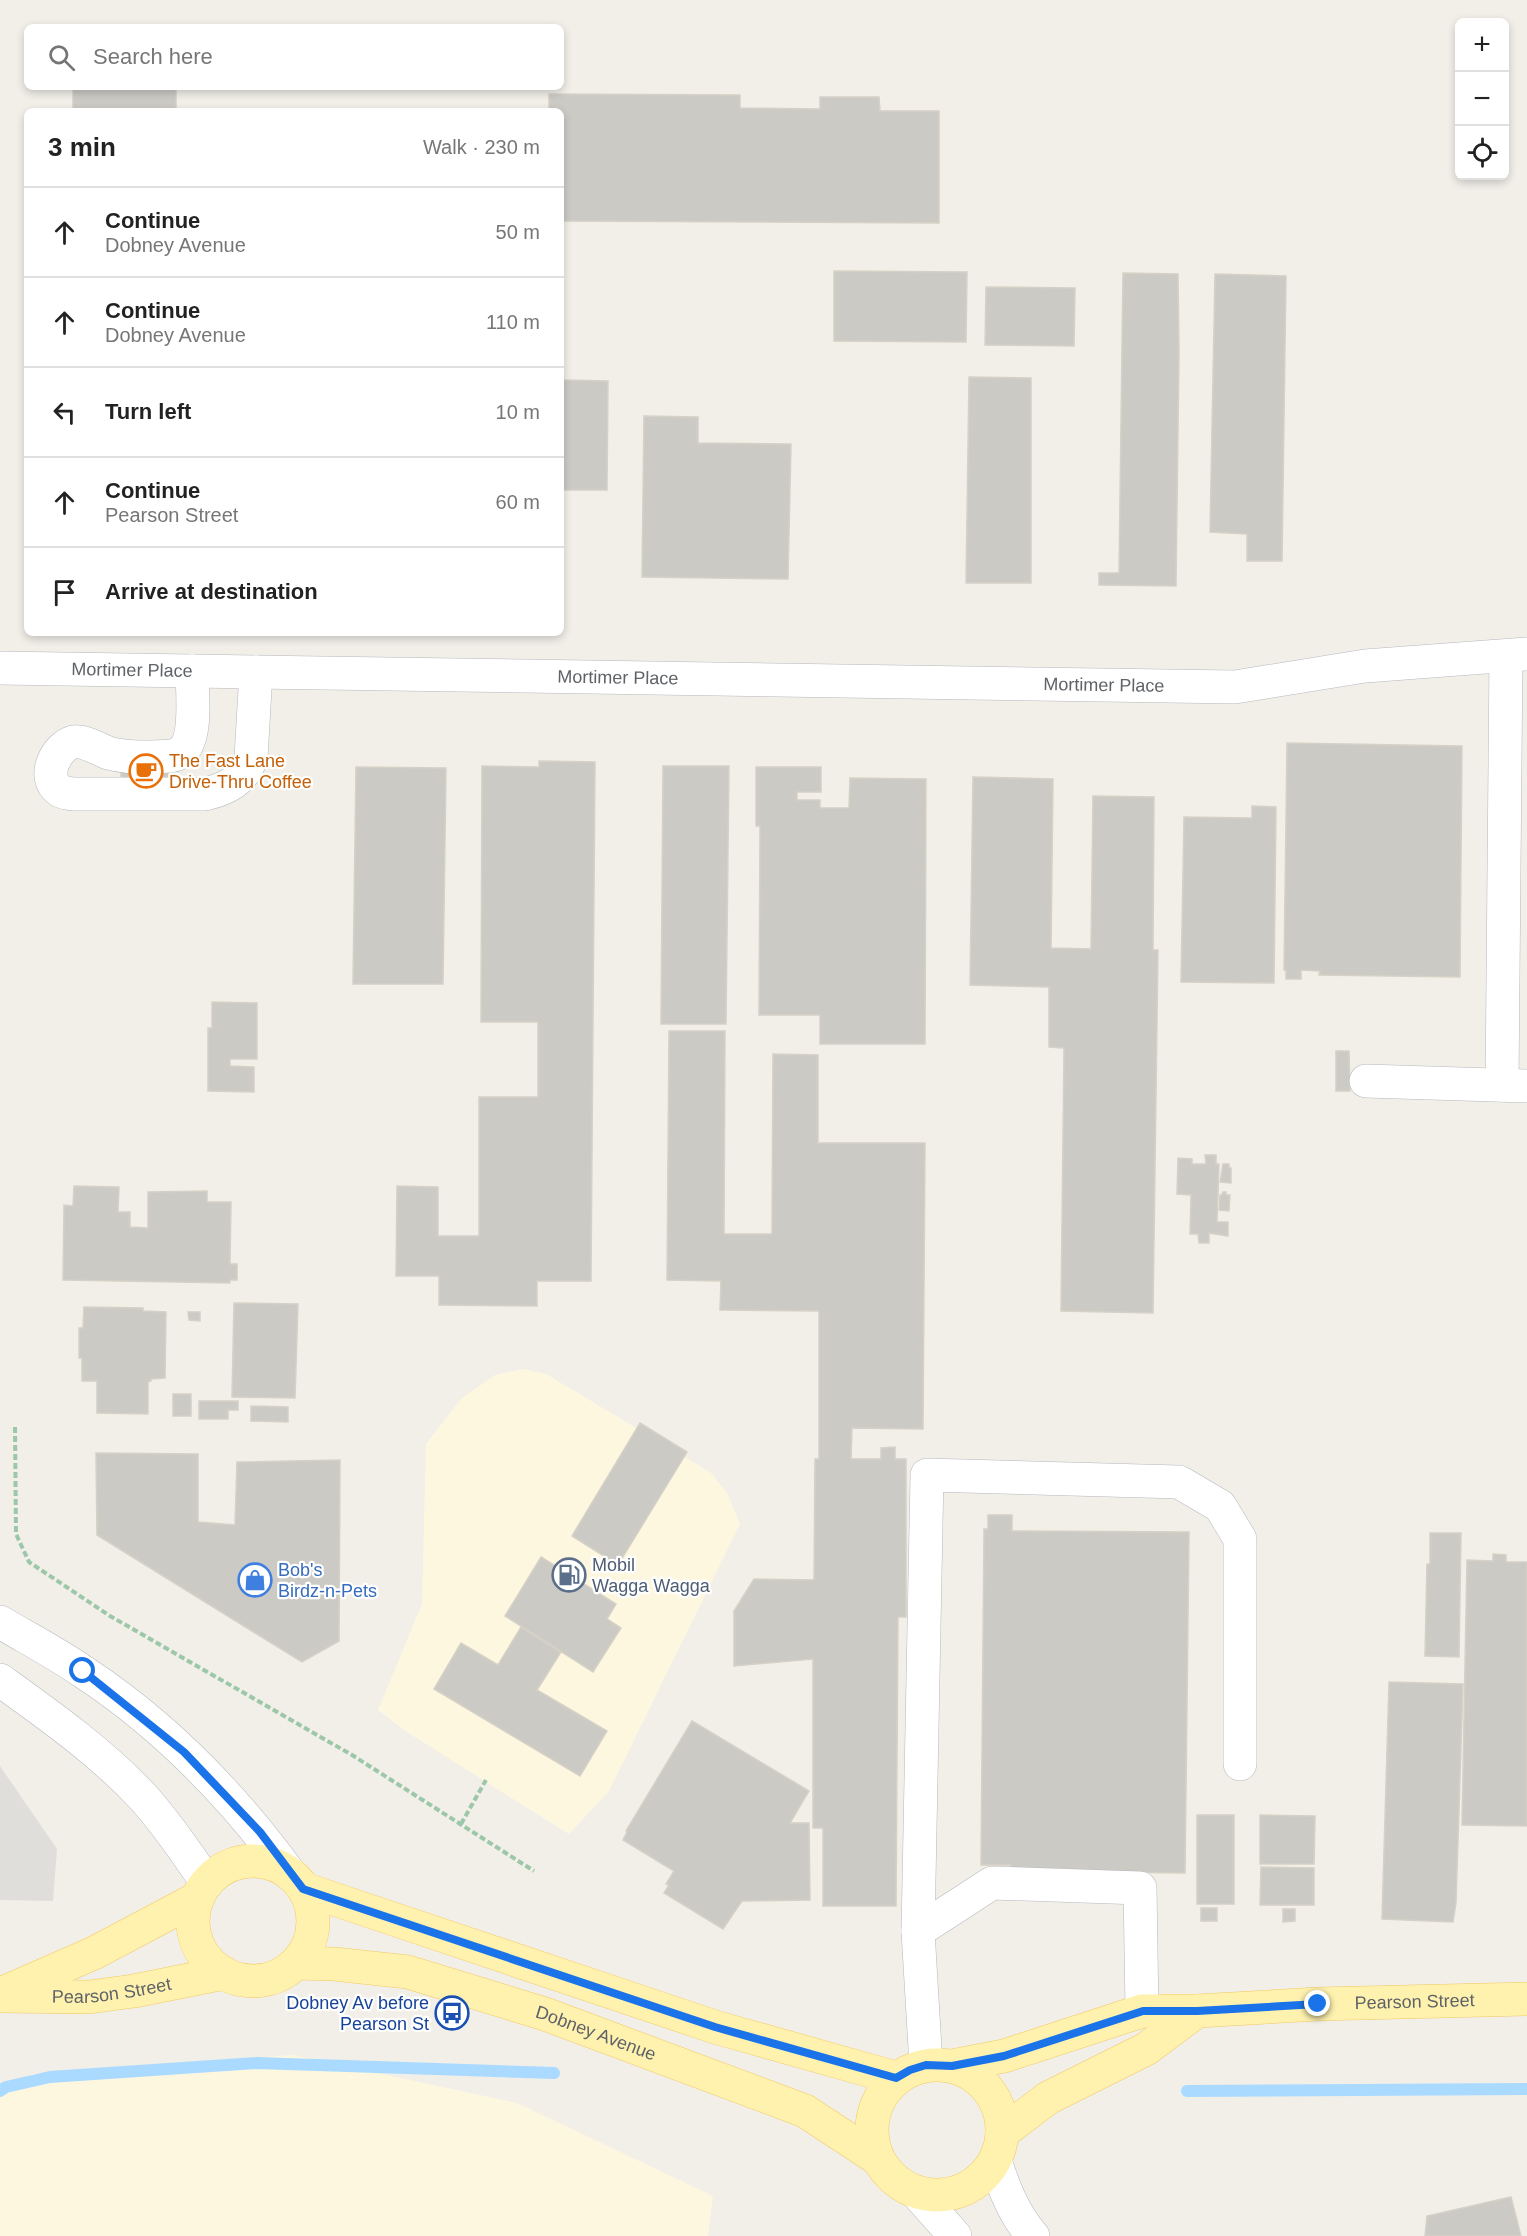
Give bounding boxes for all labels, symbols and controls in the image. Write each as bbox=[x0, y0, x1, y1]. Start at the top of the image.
map controls bbox=[1455, 18, 1509, 180]
button: + bbox=[1455, 18, 1509, 72]
search box bbox=[24, 24, 564, 90]
icon: search bbox=[45, 41, 78, 74]
text: Search here bbox=[93, 44, 213, 69]
button: − bbox=[1455, 72, 1509, 126]
button: locate bbox=[1455, 126, 1509, 180]
text: 3 min bbox=[48, 132, 116, 162]
text: Walk · 230 m bbox=[423, 136, 540, 158]
text: Continue bbox=[105, 208, 200, 233]
icon: ahead bbox=[48, 216, 81, 249]
text: 50 m bbox=[496, 221, 540, 243]
text: Dobney Avenue bbox=[105, 234, 246, 256]
text: Continue bbox=[105, 298, 200, 323]
icon: ahead bbox=[48, 306, 81, 339]
text: 110 m bbox=[486, 311, 540, 333]
text: Dobney Avenue bbox=[105, 324, 246, 346]
icon: left bbox=[48, 396, 81, 429]
text: Turn left bbox=[105, 399, 191, 424]
text: 10 m bbox=[496, 401, 540, 423]
text: Continue bbox=[105, 478, 200, 503]
icon: ahead bbox=[48, 486, 81, 519]
text: 60 m bbox=[496, 491, 540, 513]
text: Pearson Street bbox=[105, 504, 238, 526]
icon: arrive bbox=[48, 576, 81, 609]
text: Arrive at destination bbox=[105, 579, 318, 604]
street label: Mortimer Place bbox=[71, 659, 193, 681]
street label: Mortimer Place bbox=[557, 667, 679, 688]
street label: Mortimer Place bbox=[1043, 674, 1165, 696]
place label: The Fast Lane Drive-Thru Coffee bbox=[169, 751, 312, 792]
cafe icon: The Fast Lane Drive-Thru Coffee bbox=[128, 753, 164, 789]
place label: Mobil Wagga Wagga bbox=[592, 1555, 711, 1596]
fuel station icon: Mobil Wagga Wagga bbox=[551, 1557, 587, 1593]
place label: Bob's Birdz-n-Pets bbox=[278, 1560, 377, 1601]
shop icon: Bob's Birdz-n-Pets bbox=[237, 1562, 273, 1598]
route start bbox=[69, 1657, 95, 1683]
street label: Pearson Street bbox=[52, 1974, 173, 2007]
route end bbox=[1304, 1990, 1330, 2016]
street label: Pearson Street bbox=[1354, 1990, 1475, 2013]
place label: Dobney Av before Pearson St bbox=[286, 1993, 429, 2034]
bus stop icon: Dobney Av before Pearson St bbox=[434, 1995, 470, 2031]
street label: Dobney Avenue bbox=[533, 2002, 659, 2065]

